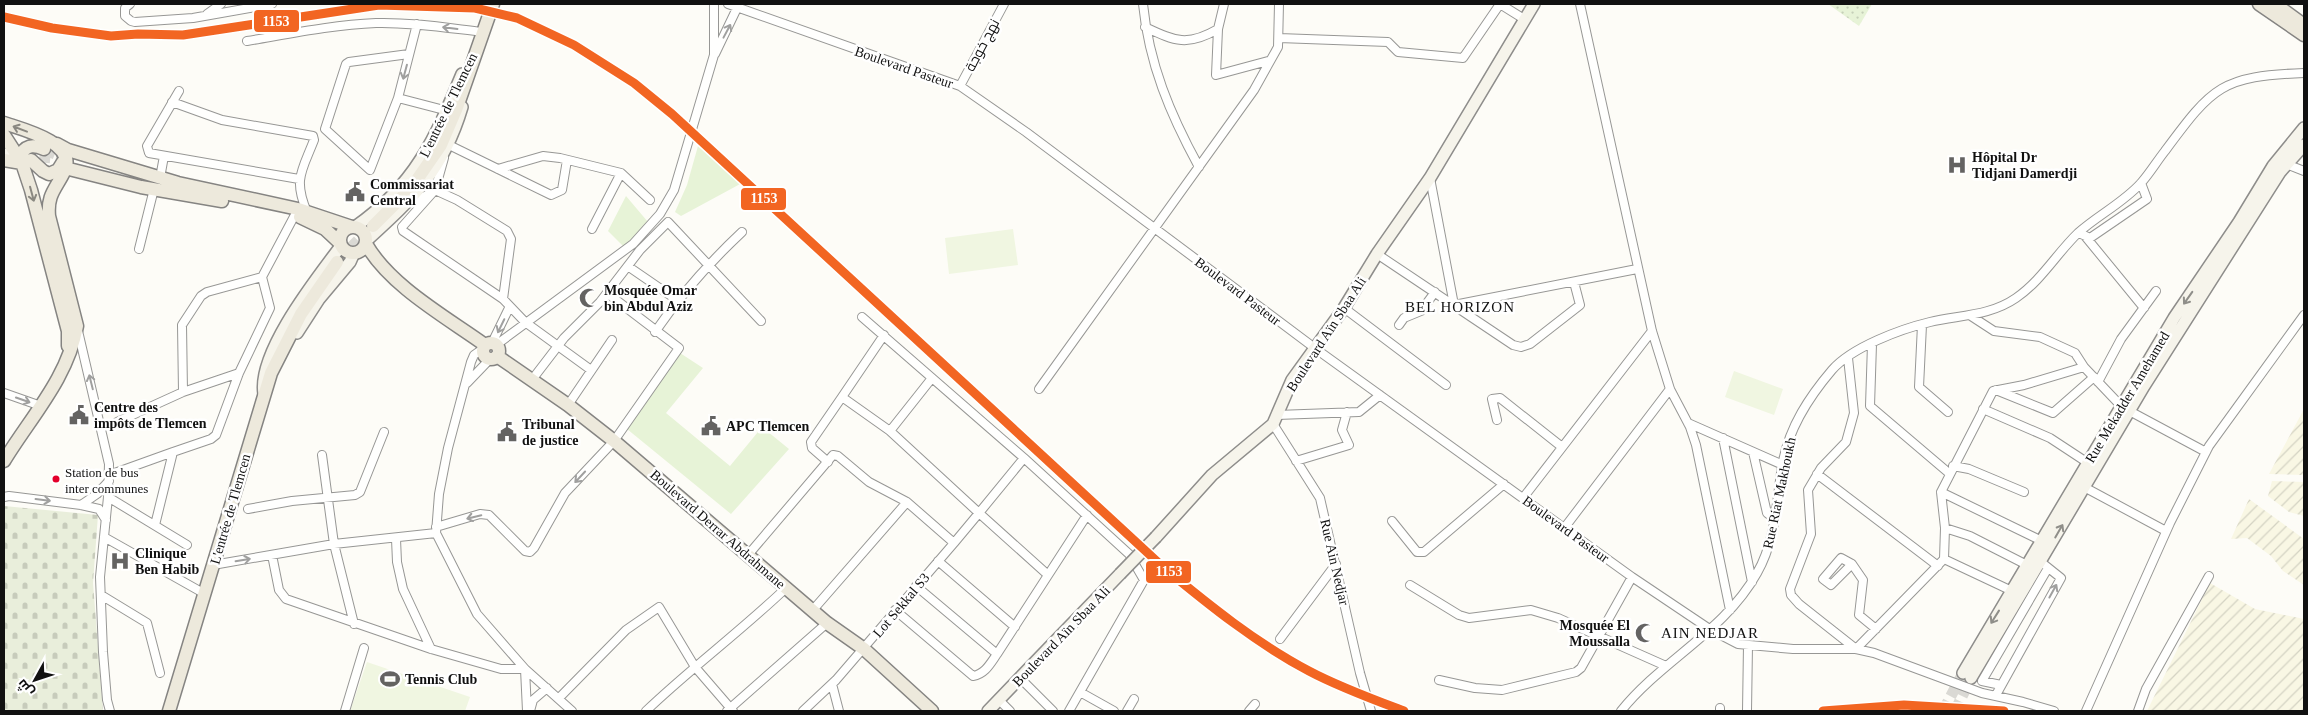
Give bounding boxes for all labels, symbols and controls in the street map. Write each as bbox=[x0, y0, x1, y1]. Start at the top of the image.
line badge: 1153 bbox=[253, 9, 300, 33]
text: 1153 bbox=[262, 14, 290, 29]
street label: نهج خوجة bbox=[962, 17, 1003, 74]
one-way arrow bbox=[442, 23, 458, 33]
one-way arrow bbox=[722, 24, 732, 39]
street label: Boulevard Pasteur bbox=[853, 44, 955, 91]
street label: L'entrée de Tlemcen bbox=[417, 51, 480, 160]
one-way arrow bbox=[400, 63, 409, 79]
one-way arrow bbox=[13, 124, 28, 133]
place label: Hôpital Dr Tidjani Damerdji bbox=[1972, 150, 2077, 181]
hospital icon: Hôpital Dr Tidjani Damerdji bbox=[1946, 154, 1968, 176]
place label: Commissariat Central bbox=[370, 177, 454, 208]
public building icon: Commissariat Central bbox=[344, 181, 366, 203]
one-way arrow bbox=[28, 186, 37, 202]
line badge: 1153 bbox=[740, 187, 787, 211]
text: 1153 bbox=[750, 191, 778, 206]
street label: Boulevard Pasteur bbox=[1192, 254, 1284, 329]
street label: Boulevard Aïn Sbaa Ali bbox=[1284, 274, 1369, 394]
place label: Mosquée Omar bin Abdul Aziz bbox=[604, 283, 697, 314]
mosque icon: Mosquée Omar bin Abdul Aziz bbox=[578, 287, 600, 309]
one-way arrow bbox=[2183, 291, 2193, 305]
district label: BEL HORIZON bbox=[1405, 299, 1515, 315]
one-way arrow bbox=[496, 318, 506, 333]
street label: Rue Mekadder Amehamed bbox=[2082, 329, 2173, 465]
one-way arrow bbox=[85, 374, 95, 390]
one-way arrow bbox=[14, 396, 30, 405]
place label: Centre des impôts de Tlemcen bbox=[94, 400, 207, 431]
public building icon: Centre des impôts de Tlemcen bbox=[68, 404, 90, 426]
public building icon: APC Tlemcen bbox=[700, 415, 722, 437]
place label: Tribunal de justice bbox=[522, 417, 578, 448]
place label: APC Tlemcen bbox=[726, 419, 810, 434]
public building icon: Tribunal de justice bbox=[496, 421, 518, 443]
street label: Rue Riat Makhoukh bbox=[1760, 436, 1799, 550]
street label: L'entrée de Tlemcen bbox=[208, 452, 253, 566]
place label: Station de bus inter communes bbox=[65, 465, 148, 496]
street label: Boulevard Derrar Abdrahmane bbox=[647, 467, 788, 592]
one-way arrow bbox=[575, 470, 586, 483]
marker: Station de bus inter communes bbox=[51, 474, 61, 484]
street label: Boulevard Pasteur bbox=[1520, 493, 1612, 566]
one-way arrow bbox=[34, 495, 50, 505]
one-way arrow bbox=[466, 512, 482, 522]
street label: Rue Ain Nedjar bbox=[1317, 518, 1352, 607]
one-way arrow bbox=[2054, 525, 2064, 539]
place label: Clinique Ben Habib bbox=[135, 546, 199, 577]
hospital icon: Clinique Ben Habib bbox=[109, 550, 131, 572]
one-way arrow bbox=[235, 555, 251, 565]
line badge: 1153 bbox=[1145, 560, 1192, 584]
text: 1153 bbox=[1155, 564, 1183, 579]
street label: Lot Sekkal S3 bbox=[870, 570, 933, 641]
street label: Boulevard Aïn Sbaa Ali bbox=[1010, 583, 1113, 690]
one-way arrow bbox=[2049, 585, 2059, 599]
one-way arrow bbox=[1990, 610, 2001, 624]
place label: Mosquée El Moussalla bbox=[1560, 618, 1630, 649]
mosque icon: Mosquée El Moussalla bbox=[1634, 622, 1656, 644]
district label: AIN NEDJAR bbox=[1661, 625, 1759, 641]
north arrow bbox=[10, 655, 60, 705]
sports icon: Tennis Club bbox=[379, 668, 401, 690]
place label: Tennis Club bbox=[405, 672, 477, 687]
text: ش bbox=[13, 676, 38, 700]

